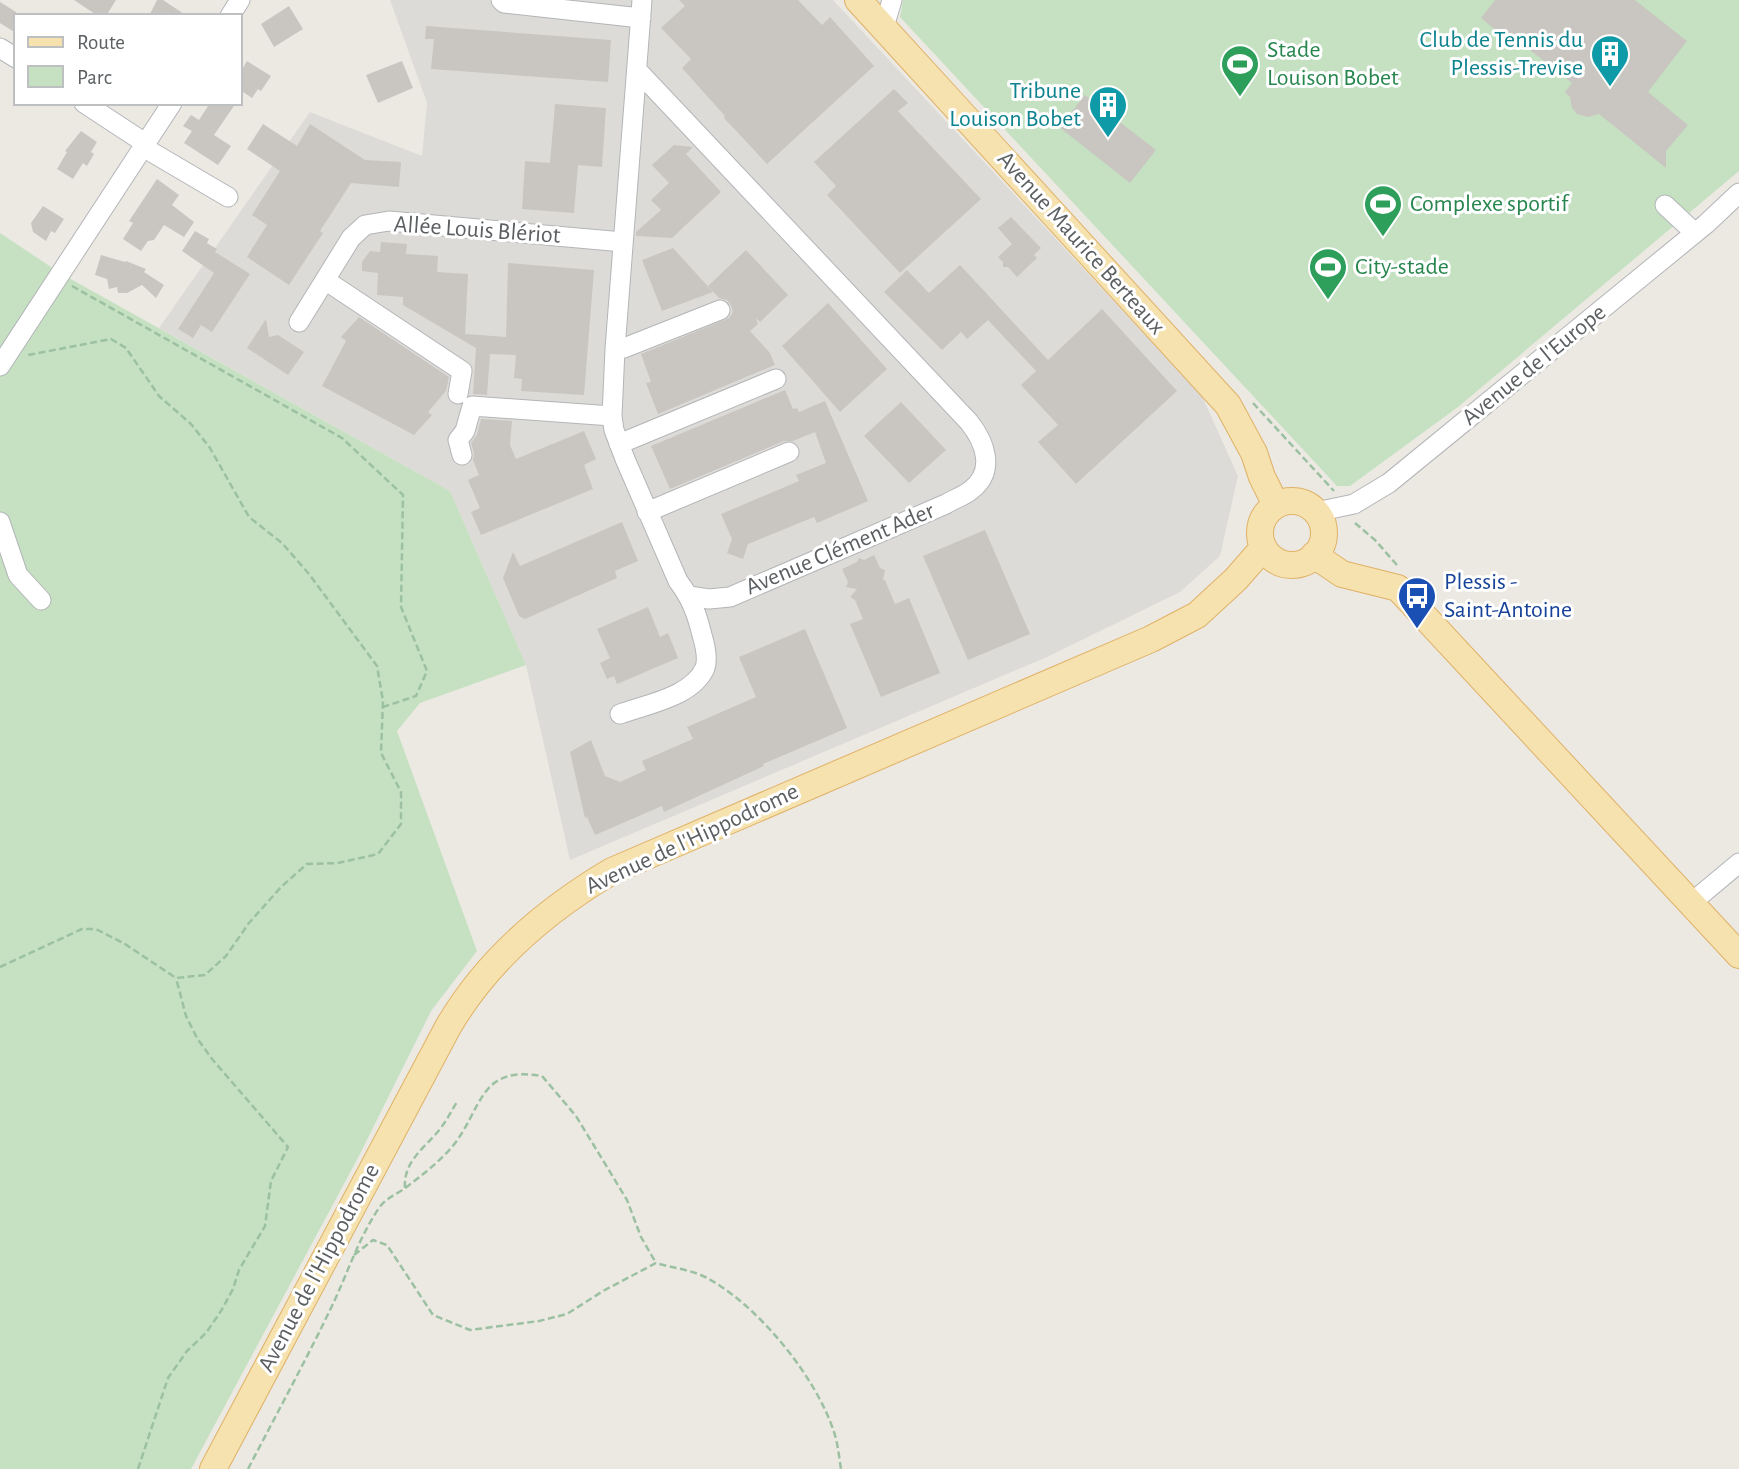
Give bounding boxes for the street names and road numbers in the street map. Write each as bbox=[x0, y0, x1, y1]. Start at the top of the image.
street label: Avenue Maurice Berteaux bbox=[993, 147, 1170, 340]
street label: Allée Louis Blériot bbox=[393, 212, 561, 248]
street label: Avenue de l'Europe bbox=[1458, 300, 1610, 430]
street label: Avenue Clément Ader bbox=[742, 498, 938, 600]
street label: Avenue de l'Hippodrome bbox=[582, 779, 802, 899]
street label: Avenue de l'Hippodrome bbox=[254, 1160, 384, 1376]

